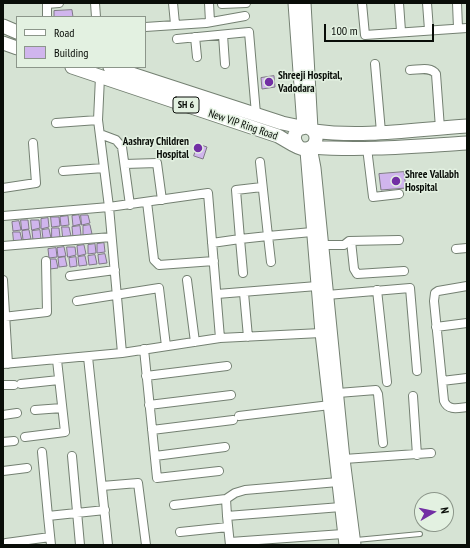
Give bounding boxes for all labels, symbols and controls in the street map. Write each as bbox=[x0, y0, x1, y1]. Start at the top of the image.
legend bbox=[16, 16, 146, 68]
scale bar bbox=[326, 16, 436, 42]
text: 100 m bbox=[331, 23, 358, 38]
text: Road bbox=[54, 25, 74, 40]
text: Building bbox=[54, 45, 89, 60]
place label: Shreeji Hospital, Vadodara bbox=[278, 69, 342, 95]
marker: Shreeji Hospital, Vadodara bbox=[263, 76, 275, 88]
road number: SH 6 bbox=[173, 97, 199, 113]
street label: New VIP Ring Road bbox=[207, 107, 279, 143]
place label: Aashray Children Hospital bbox=[123, 135, 189, 161]
marker: Aashray Children Hospital bbox=[192, 142, 204, 154]
place label: Shree Vallabh Hospital bbox=[405, 168, 459, 194]
marker: Shree Vallabh Hospital bbox=[390, 175, 402, 187]
north arrow bbox=[414, 492, 454, 532]
text: N bbox=[437, 506, 452, 514]

